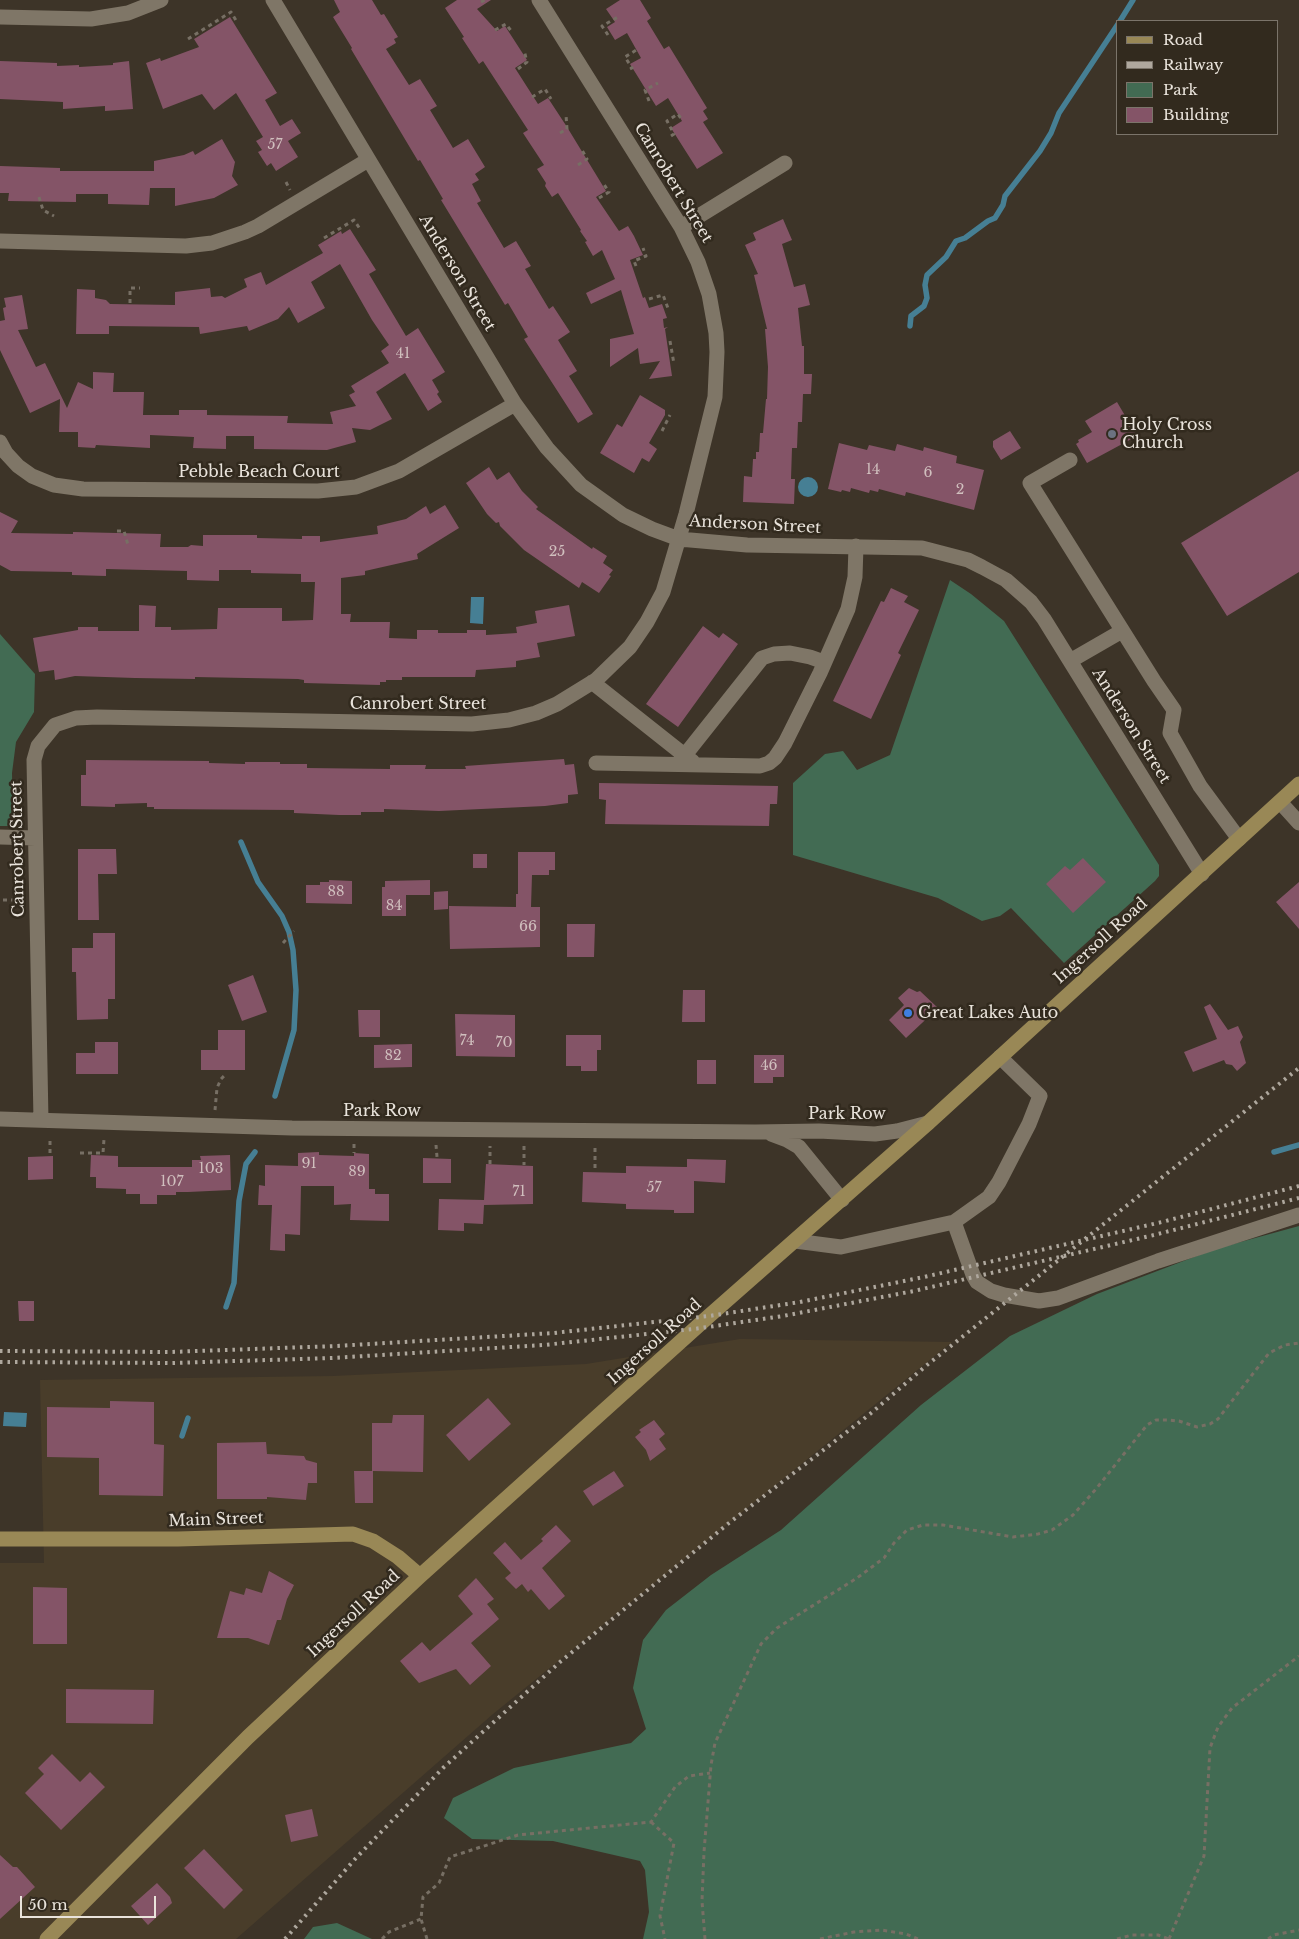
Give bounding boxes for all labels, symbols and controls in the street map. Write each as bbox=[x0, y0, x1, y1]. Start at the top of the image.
legend bbox=[1116, 20, 1279, 135]
text: Road bbox=[1163, 30, 1203, 49]
text: Railway bbox=[1163, 55, 1223, 74]
text: Park bbox=[1163, 80, 1198, 99]
text: Building bbox=[1163, 105, 1229, 124]
street label: Canrobert Street bbox=[630, 119, 716, 247]
house number: 57 bbox=[268, 137, 282, 153]
street label: Anderson Street bbox=[415, 211, 499, 335]
house number: 41 bbox=[396, 346, 410, 362]
place label: Holy Cross Church bbox=[1122, 415, 1212, 453]
marker: Holy Cross Church bbox=[1106, 428, 1118, 440]
street label: Pebble Beach Court bbox=[178, 462, 340, 482]
house number: 14 bbox=[866, 462, 880, 478]
house number: 6 bbox=[923, 465, 933, 481]
house number: 2 bbox=[956, 482, 964, 498]
street label: Anderson Street bbox=[688, 512, 822, 538]
house number: 25 bbox=[549, 544, 565, 560]
street label: Anderson Street bbox=[1088, 665, 1174, 787]
street label: Canrobert Street bbox=[350, 694, 486, 714]
street label: Canrobert Street bbox=[7, 781, 29, 917]
house number: 88 bbox=[328, 884, 344, 900]
street label: Ingersoll Road bbox=[1050, 894, 1152, 988]
house number: 84 bbox=[386, 898, 402, 914]
house number: 66 bbox=[519, 919, 537, 935]
place label: Great Lakes Auto bbox=[918, 1003, 1058, 1023]
marker: Great Lakes Auto bbox=[902, 1007, 914, 1019]
house number: 74 bbox=[460, 1033, 474, 1049]
house number: 70 bbox=[495, 1035, 513, 1051]
house number: 82 bbox=[384, 1048, 402, 1064]
house number: 46 bbox=[760, 1058, 778, 1074]
street label: Park Row bbox=[343, 1101, 421, 1121]
street label: Park Row bbox=[808, 1104, 886, 1124]
house number: 91 bbox=[301, 1156, 317, 1172]
house number: 103 bbox=[199, 1161, 223, 1177]
house number: 89 bbox=[348, 1164, 366, 1180]
house number: 107 bbox=[160, 1174, 184, 1190]
house number: 57 bbox=[647, 1180, 661, 1196]
house number: 71 bbox=[512, 1184, 526, 1200]
street label: Ingersoll Road bbox=[604, 1295, 706, 1389]
street label: Main Street bbox=[168, 1509, 264, 1531]
street label: Ingersoll Road bbox=[304, 1566, 404, 1662]
scale bar bbox=[22, 1886, 159, 1918]
text: 50 m bbox=[28, 1895, 68, 1914]

